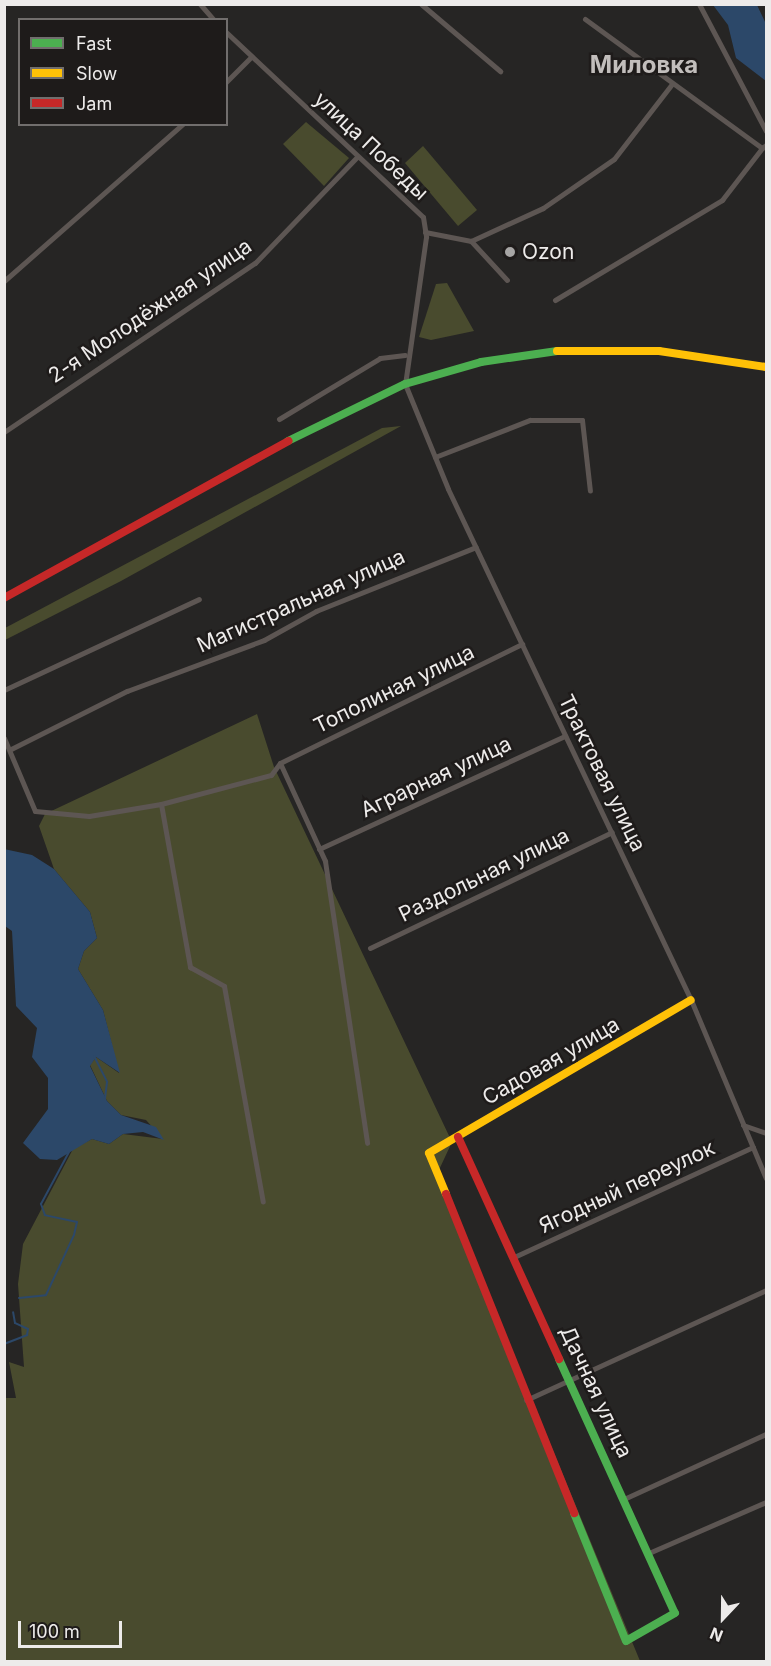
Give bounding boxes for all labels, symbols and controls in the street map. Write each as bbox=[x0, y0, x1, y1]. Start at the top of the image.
legend bbox=[18, 18, 228, 126]
text: Fast bbox=[76, 33, 112, 54]
district label: Миловка bbox=[590, 51, 698, 79]
text: Slow bbox=[76, 63, 117, 84]
street label: улица Победы bbox=[309, 87, 433, 205]
text: Jam bbox=[76, 93, 112, 114]
street label: 2-я Молодёжная улица bbox=[44, 234, 256, 388]
place label: Ozon bbox=[522, 239, 574, 265]
marker: Ozon bbox=[503, 245, 517, 259]
street label: Магистральная улица bbox=[193, 544, 409, 658]
street label: Тополиная улица bbox=[310, 639, 478, 739]
street label: Трактовая улица bbox=[553, 690, 651, 856]
street label: Аграрная улица bbox=[357, 731, 515, 823]
street label: Раздольная улица bbox=[395, 823, 573, 927]
street label: Садовая улица bbox=[478, 1012, 624, 1110]
street label: Ягодный переулок bbox=[535, 1135, 719, 1239]
street label: Дачная улица bbox=[554, 1322, 638, 1462]
north arrow bbox=[693, 1588, 753, 1648]
scale bar bbox=[21, 1609, 124, 1647]
text: 100 m bbox=[29, 1621, 80, 1642]
text: N bbox=[707, 1623, 726, 1646]

